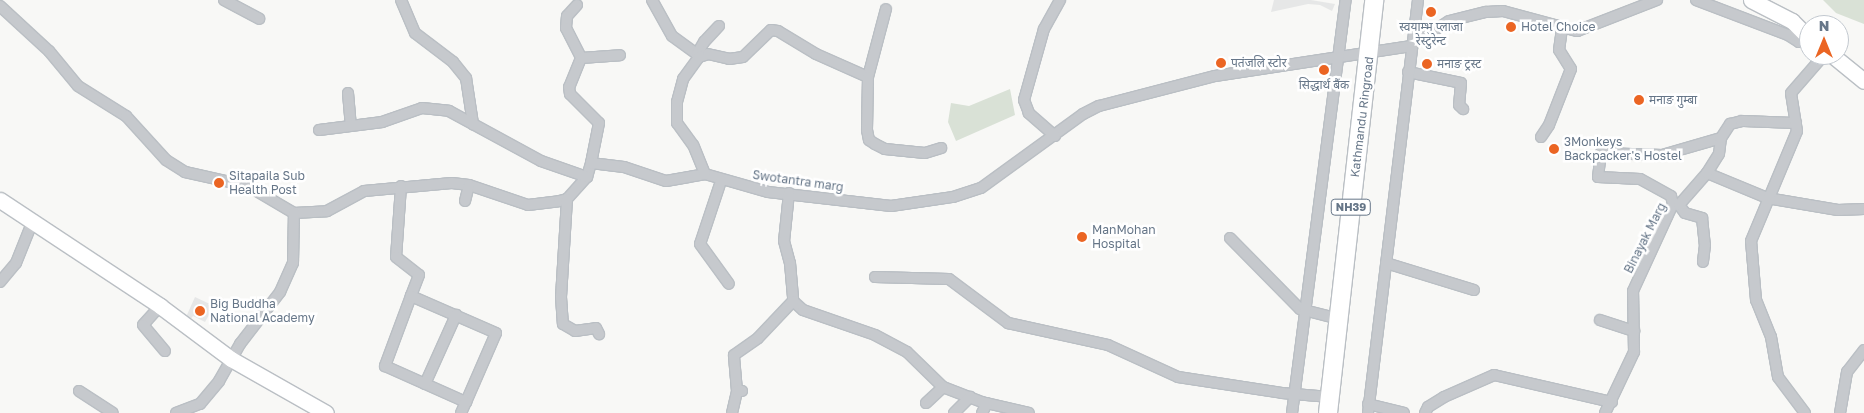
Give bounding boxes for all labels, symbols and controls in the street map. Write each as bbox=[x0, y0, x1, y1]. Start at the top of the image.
marker: स्वयाम्भु प्लाजा रेस्टुरेन्ट bbox=[1425, 6, 1437, 18]
north arrow bbox=[1799, 15, 1849, 65]
text: N bbox=[1819, 17, 1829, 34]
place label: स्वयाम्भु प्लाजा रेस्टुरेन्ट bbox=[1399, 20, 1463, 48]
place label: Hotel Choice bbox=[1521, 20, 1595, 34]
marker: Hotel Choice bbox=[1505, 21, 1517, 33]
place label: पतंजलि स्टोर bbox=[1231, 56, 1287, 70]
street label: Kathmandu Ringroad bbox=[1347, 56, 1377, 178]
marker: पतंजलि स्टोर bbox=[1215, 57, 1227, 69]
place label: मनाङ ट्रस्ट bbox=[1437, 57, 1481, 71]
marker: मनाङ ट्रस्ट bbox=[1421, 58, 1433, 70]
marker: सिद्धार्थ बैंक bbox=[1318, 64, 1330, 76]
place label: सिद्धार्थ बैंक bbox=[1299, 78, 1349, 92]
place label: मनाङ गुम्बा bbox=[1649, 93, 1697, 107]
marker: मनाङ गुम्बा bbox=[1633, 94, 1645, 106]
place label: 3Monkeys Backpacker's Hostel bbox=[1564, 135, 1682, 163]
marker: 3Monkeys Backpacker's Hostel bbox=[1548, 143, 1560, 155]
street label: Swotantra marg bbox=[752, 167, 844, 195]
place label: Sitapaila Sub Health Post bbox=[229, 169, 305, 197]
marker: Sitapaila Sub Health Post bbox=[213, 177, 225, 189]
road number: NH39 bbox=[1330, 198, 1372, 216]
street label: Binayak Marg bbox=[1621, 200, 1669, 276]
place label: ManMohan Hospital bbox=[1092, 223, 1156, 251]
marker: ManMohan Hospital bbox=[1076, 231, 1088, 243]
place label: Big Buddha National Academy bbox=[210, 297, 315, 325]
marker: Big Buddha National Academy bbox=[194, 305, 206, 317]

